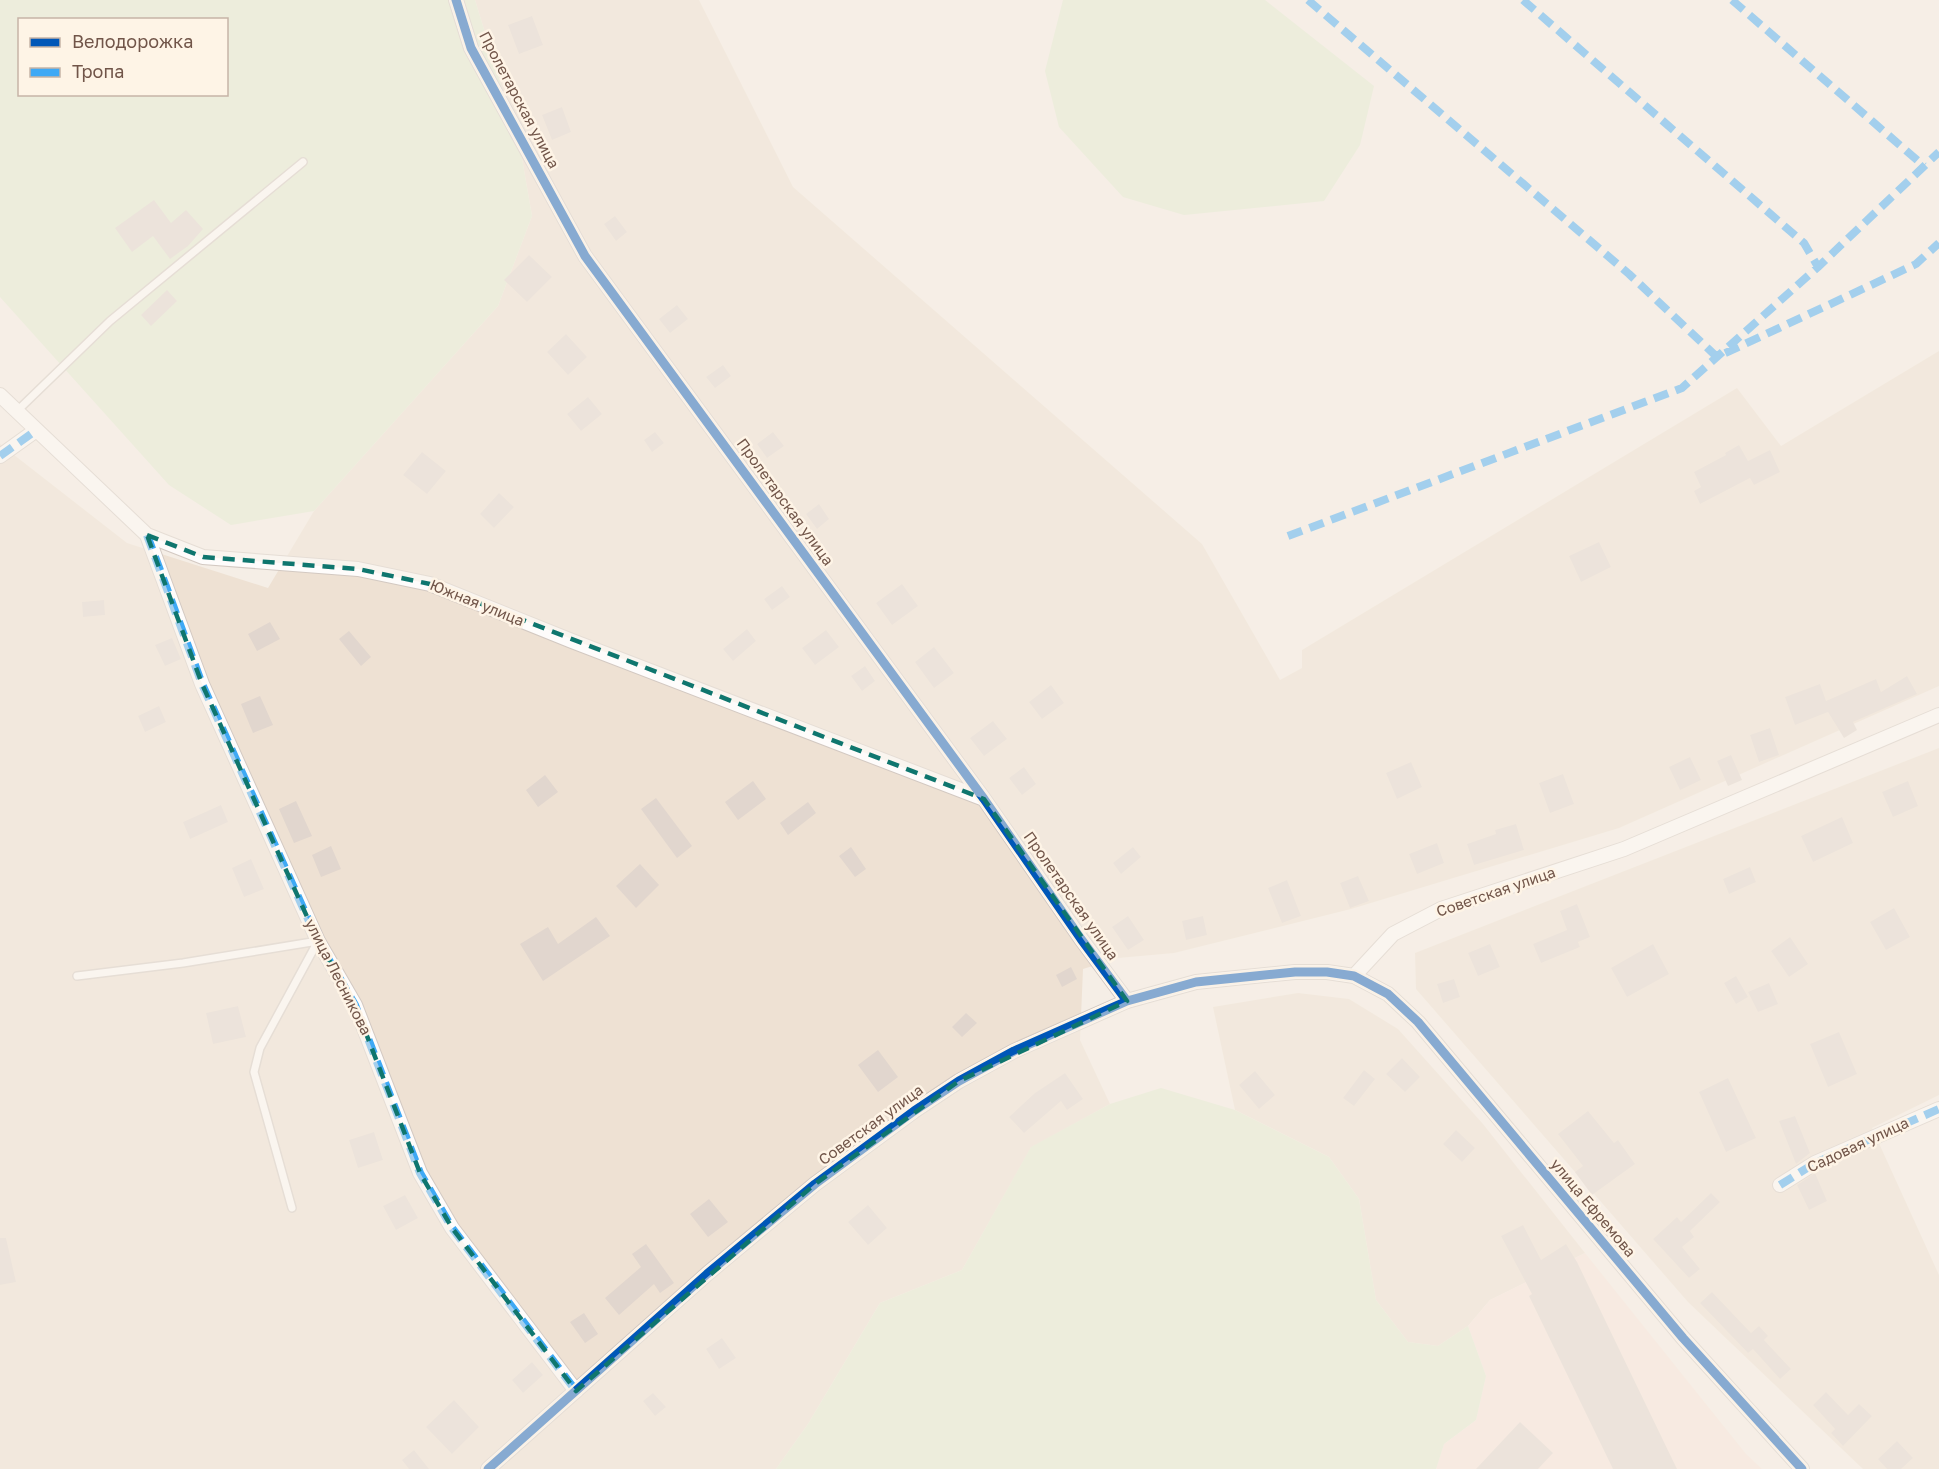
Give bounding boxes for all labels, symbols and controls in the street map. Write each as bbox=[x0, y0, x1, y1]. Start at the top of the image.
legend bbox=[18, 18, 228, 96]
street label: Пролетарская улица bbox=[476, 28, 564, 171]
text: Велодорожка bbox=[72, 30, 193, 52]
text: Тропа bbox=[72, 60, 124, 82]
street label: Пролетарская улица bbox=[734, 434, 838, 569]
street label: Южная улица bbox=[428, 575, 527, 629]
street label: Пролетарская улица bbox=[1021, 828, 1123, 963]
street label: Советская улица bbox=[1434, 862, 1558, 920]
street label: улица Лесникова bbox=[302, 915, 376, 1038]
street label: Советская улица bbox=[815, 1080, 926, 1168]
street label: Садовая улица bbox=[1804, 1113, 1911, 1175]
street label: улица Ефремова bbox=[1548, 1155, 1640, 1260]

